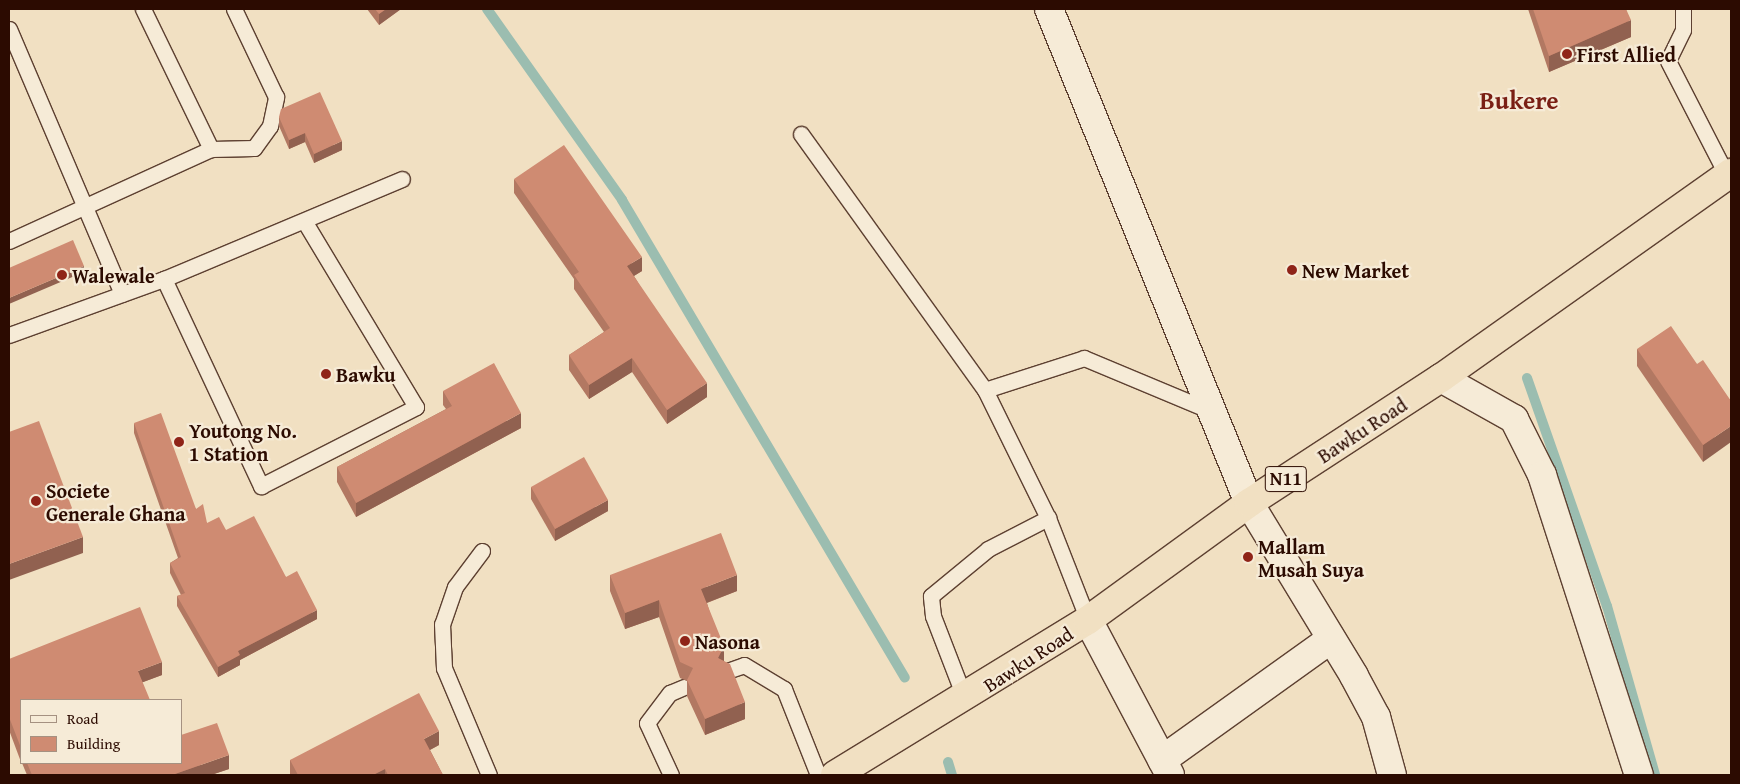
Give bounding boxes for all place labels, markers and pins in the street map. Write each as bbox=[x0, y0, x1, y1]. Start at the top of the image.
place label: First Allied bbox=[1577, 42, 1676, 66]
marker: First Allied bbox=[1561, 48, 1573, 60]
place label: New Market bbox=[1302, 258, 1409, 282]
place label: Walewale bbox=[72, 263, 155, 287]
marker: New Market bbox=[1286, 264, 1298, 276]
marker: Walewale bbox=[56, 269, 68, 281]
place label: Bawku bbox=[336, 362, 396, 386]
marker: Bawku bbox=[320, 368, 332, 380]
place label: Youtong No. 1 Station bbox=[189, 419, 297, 466]
marker: Youtong No. 1 Station bbox=[173, 436, 185, 448]
place label: Societe Generale Ghana bbox=[46, 478, 186, 525]
marker: Societe Generale Ghana bbox=[30, 495, 42, 507]
place label: Mallam Musah Suya bbox=[1258, 534, 1364, 581]
marker: Mallam Musah Suya bbox=[1242, 551, 1254, 563]
place label: Nasona bbox=[695, 629, 760, 653]
marker: Nasona bbox=[679, 635, 691, 647]

